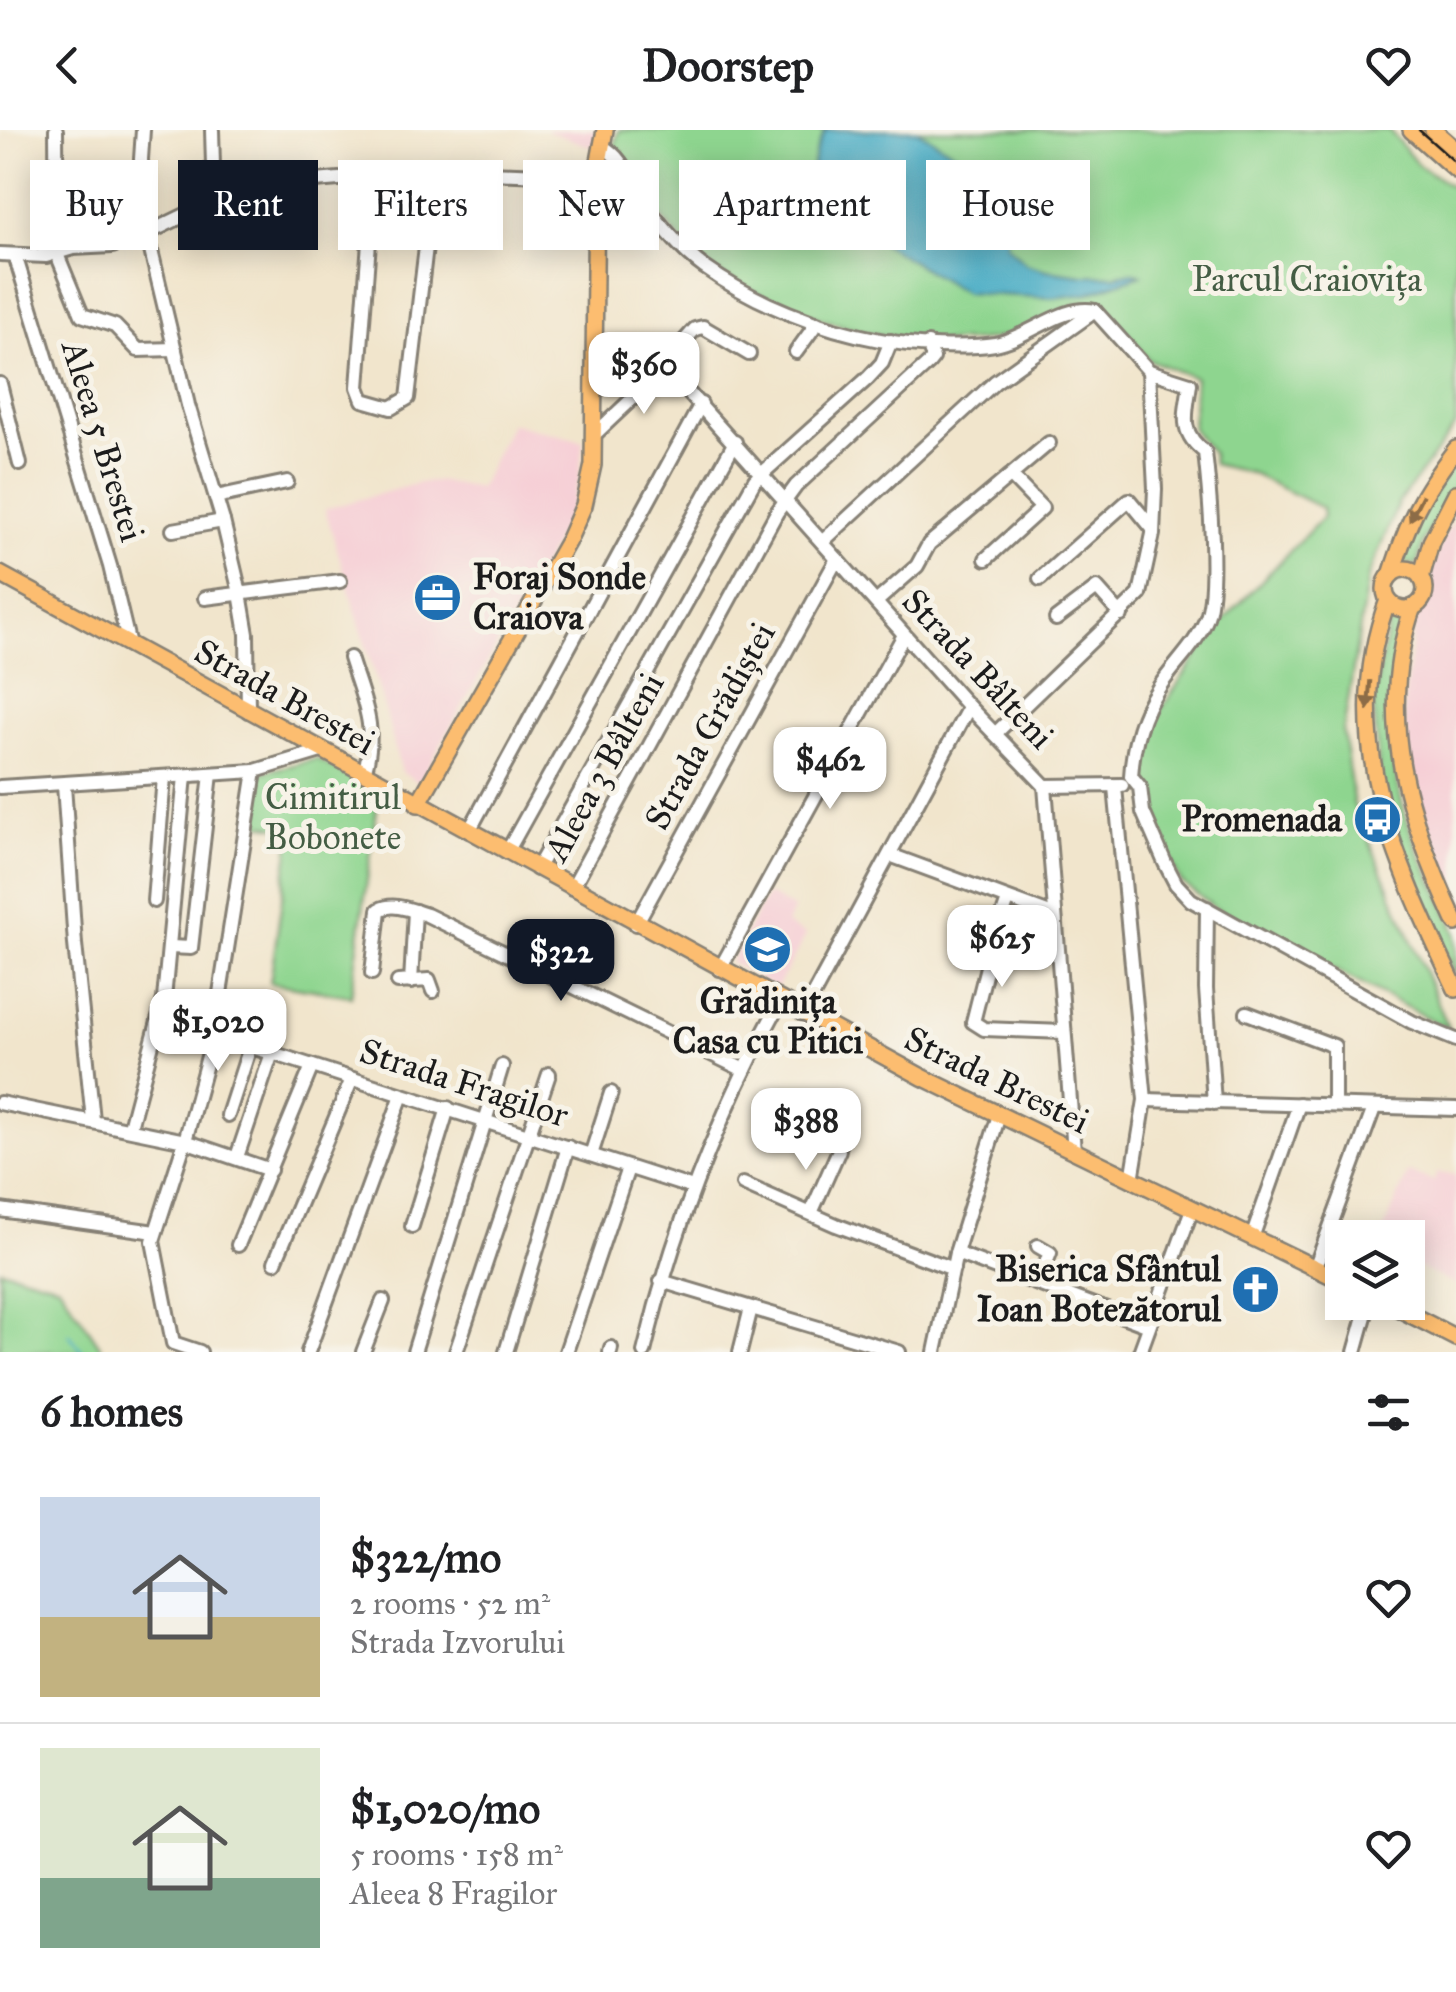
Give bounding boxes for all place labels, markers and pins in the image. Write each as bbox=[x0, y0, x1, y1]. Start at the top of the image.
pin: $360 bbox=[585, 332, 703, 417]
place label: Foraj Sonde Craiova bbox=[473, 556, 646, 639]
office icon: Foraj Sonde Craiova bbox=[412, 571, 464, 623]
pin: $462 bbox=[771, 727, 889, 812]
bus stop icon: Promenada bbox=[1351, 793, 1403, 845]
place label: Promenada bbox=[1181, 798, 1343, 841]
pin: $625 bbox=[943, 905, 1061, 990]
pin: $322 bbox=[502, 919, 620, 1004]
school or university icon: Grădinița Casa cu Pitici bbox=[742, 923, 794, 975]
place label: Grădinița Casa cu Pitici bbox=[673, 980, 864, 1063]
pin: $1,020 bbox=[137, 989, 299, 1074]
pin: $388 bbox=[747, 1088, 865, 1173]
place label: Biserica Sfântul Ioan Botezătorul bbox=[977, 1248, 1222, 1331]
church icon: Biserica Sfântul Ioan Botezătorul bbox=[1230, 1263, 1282, 1315]

